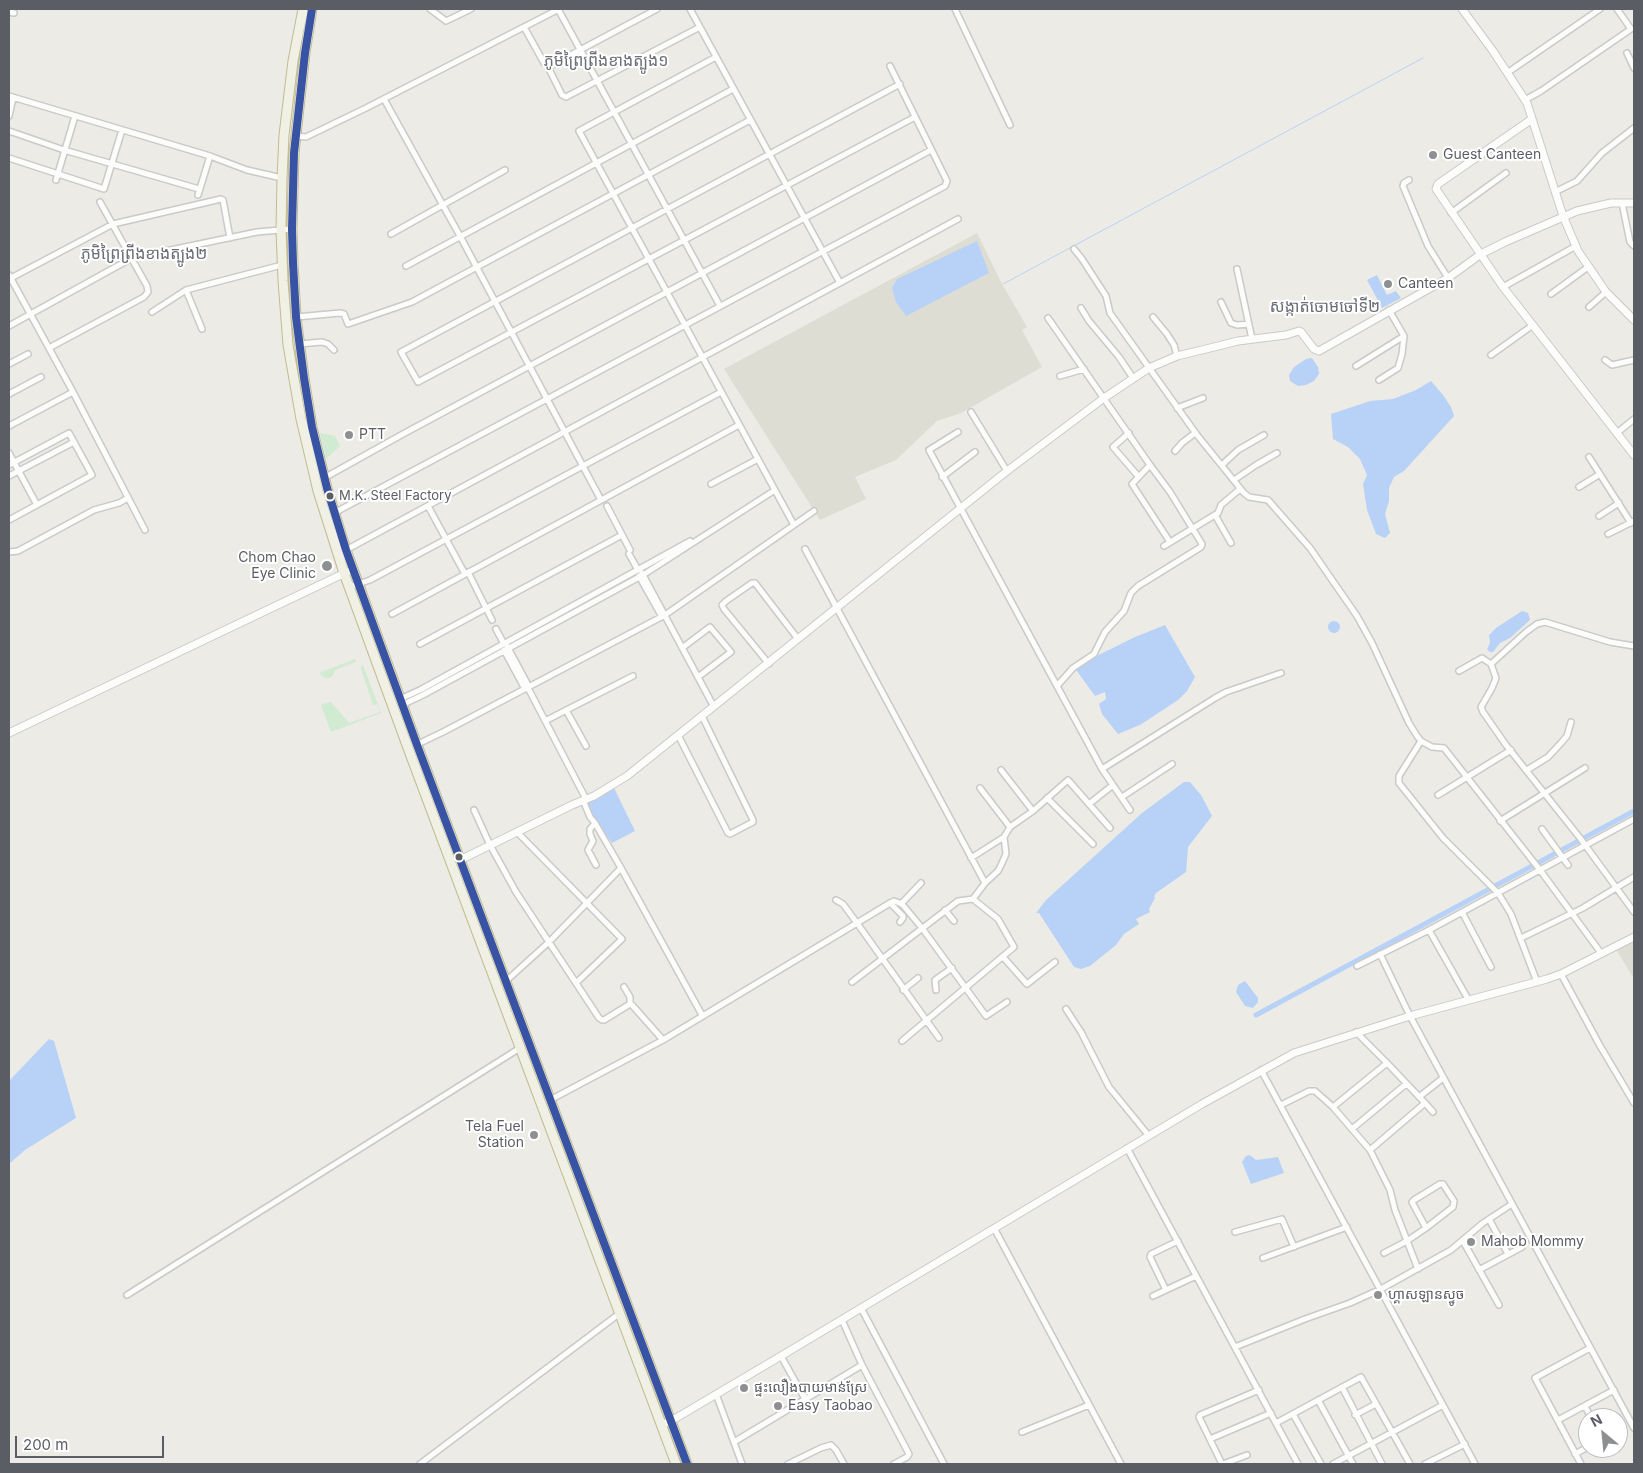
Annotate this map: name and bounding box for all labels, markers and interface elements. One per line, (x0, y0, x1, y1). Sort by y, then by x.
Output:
district label: ភូមិព្រៃព្រីងខាងត្បូង១ (544, 51, 668, 71)
place label: Guest Canteen (1443, 147, 1541, 163)
marker: Guest Canteen (1427, 149, 1439, 161)
district label: ភូមិព្រៃព្រីងខាងត្បូង២ (81, 244, 207, 264)
place label: Canteen (1398, 276, 1453, 292)
marker: Canteen (1382, 278, 1394, 290)
district label: សង្កាត់ចោមចៅទី២ (1270, 297, 1380, 317)
place label: PTT (359, 427, 386, 443)
marker: PTT (343, 429, 355, 441)
place label: M.K. Steel Factory (339, 488, 451, 504)
marker: M.K. Steel Factory (325, 491, 335, 501)
place label: Chom Chao Eye Clinic (238, 550, 316, 582)
marker: Chom Chao Eye Clinic (320, 559, 334, 573)
unlabelled marker (454, 852, 464, 862)
place label: Tela Fuel Station (465, 1119, 524, 1152)
marker: Tela Fuel Station (528, 1129, 540, 1141)
place label: Mahob Mommy (1481, 1234, 1584, 1250)
marker: Mahob Mommy (1465, 1236, 1477, 1248)
place label: ហ្គាសឡានស្ទូច (1388, 1287, 1464, 1303)
marker: ហ្គាសឡានស្ទូច (1372, 1289, 1384, 1301)
place label: ផ្ទះលឿងបាយមាន់ស្រែ (754, 1380, 867, 1396)
marker: ផ្ទះលឿងបាយមាន់ស្រែ (738, 1382, 750, 1394)
place label: Easy Taobao (788, 1398, 873, 1414)
marker: Easy Taobao (772, 1400, 784, 1412)
north arrow (1578, 1408, 1628, 1458)
text: N (1587, 1410, 1605, 1430)
scale bar (18, 1426, 166, 1458)
text: 200 m (23, 1435, 68, 1454)

